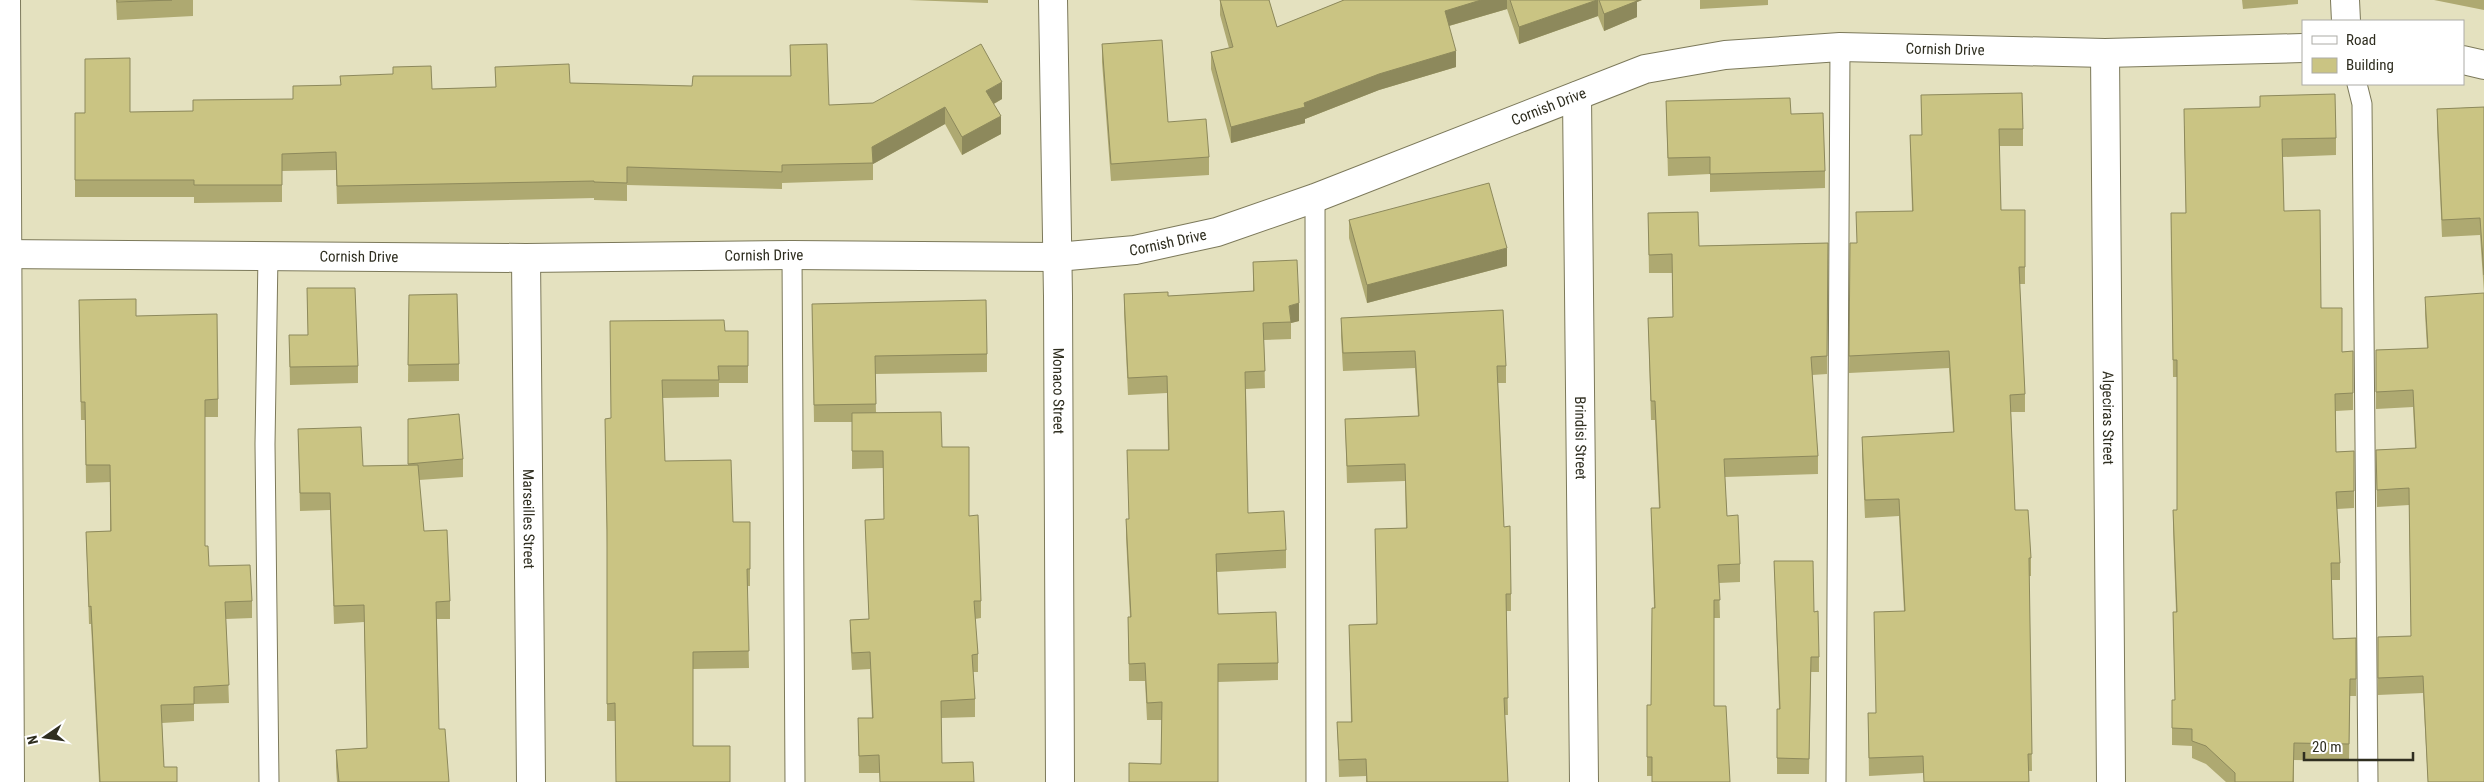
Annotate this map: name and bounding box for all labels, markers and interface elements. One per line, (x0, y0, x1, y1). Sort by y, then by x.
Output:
legend (2302, 20, 2464, 85)
text: Road (2346, 31, 2376, 49)
street label: Cornish Drive (1906, 39, 1985, 59)
text: Building (2346, 56, 2394, 74)
street label: Cornish Drive (1509, 84, 1589, 129)
street label: Cornish Drive (1128, 226, 1208, 259)
street label: Cornish Drive (724, 246, 803, 265)
street label: Cornish Drive (320, 247, 398, 266)
street label: Monaco Street (1049, 348, 1068, 434)
street label: Algeciras Street (2099, 371, 2117, 465)
street label: Brindisi Street (1571, 396, 1590, 480)
street label: Marseilles Street (519, 469, 538, 569)
north arrow (20, 712, 70, 762)
scale bar (2304, 730, 2413, 762)
text: N (24, 734, 41, 746)
text: 20 m (2312, 738, 2342, 756)

